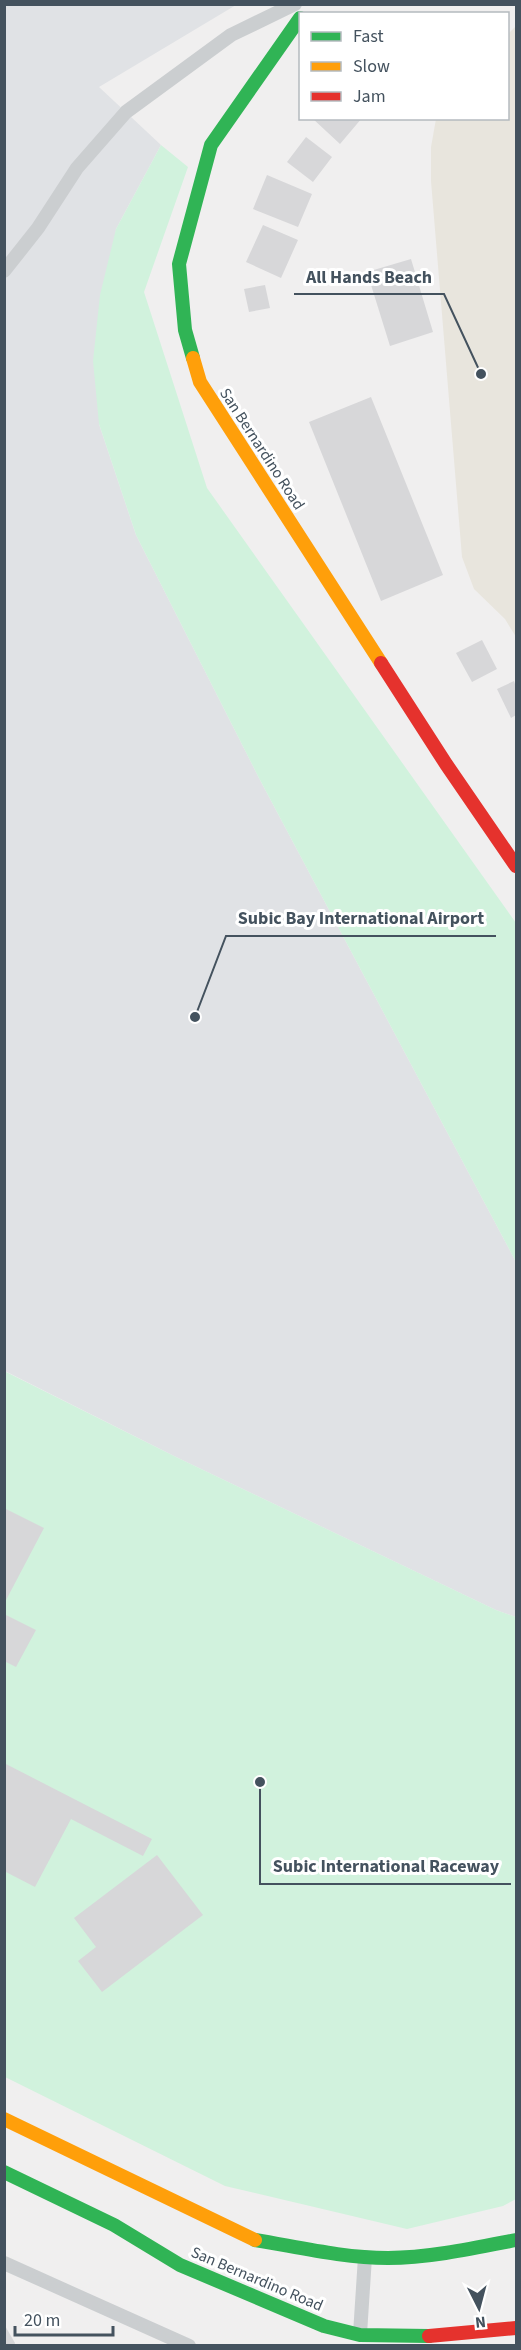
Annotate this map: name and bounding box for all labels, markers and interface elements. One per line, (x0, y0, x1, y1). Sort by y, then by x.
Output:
legend (299, 12, 509, 120)
text: Fast (353, 24, 384, 49)
text: Slow (353, 54, 390, 79)
text: Jam (353, 84, 386, 109)
callout: All Hands Beach (294, 258, 444, 294)
text: All Hands Beach (305, 265, 432, 290)
street label: San Bernardino Road (214, 384, 310, 514)
callout: Subic Bay International Airport (226, 900, 496, 936)
text: Subic Bay International Airport (238, 906, 484, 931)
callout: Subic International Raceway (260, 1848, 511, 1884)
text: Subic International Raceway (273, 1854, 500, 1879)
street label: San Bernardino Road (188, 2241, 326, 2317)
north arrow (449, 2278, 509, 2338)
scale bar (15, 2299, 112, 2337)
text: 20 m (24, 2308, 60, 2333)
text: N (474, 2310, 487, 2333)

